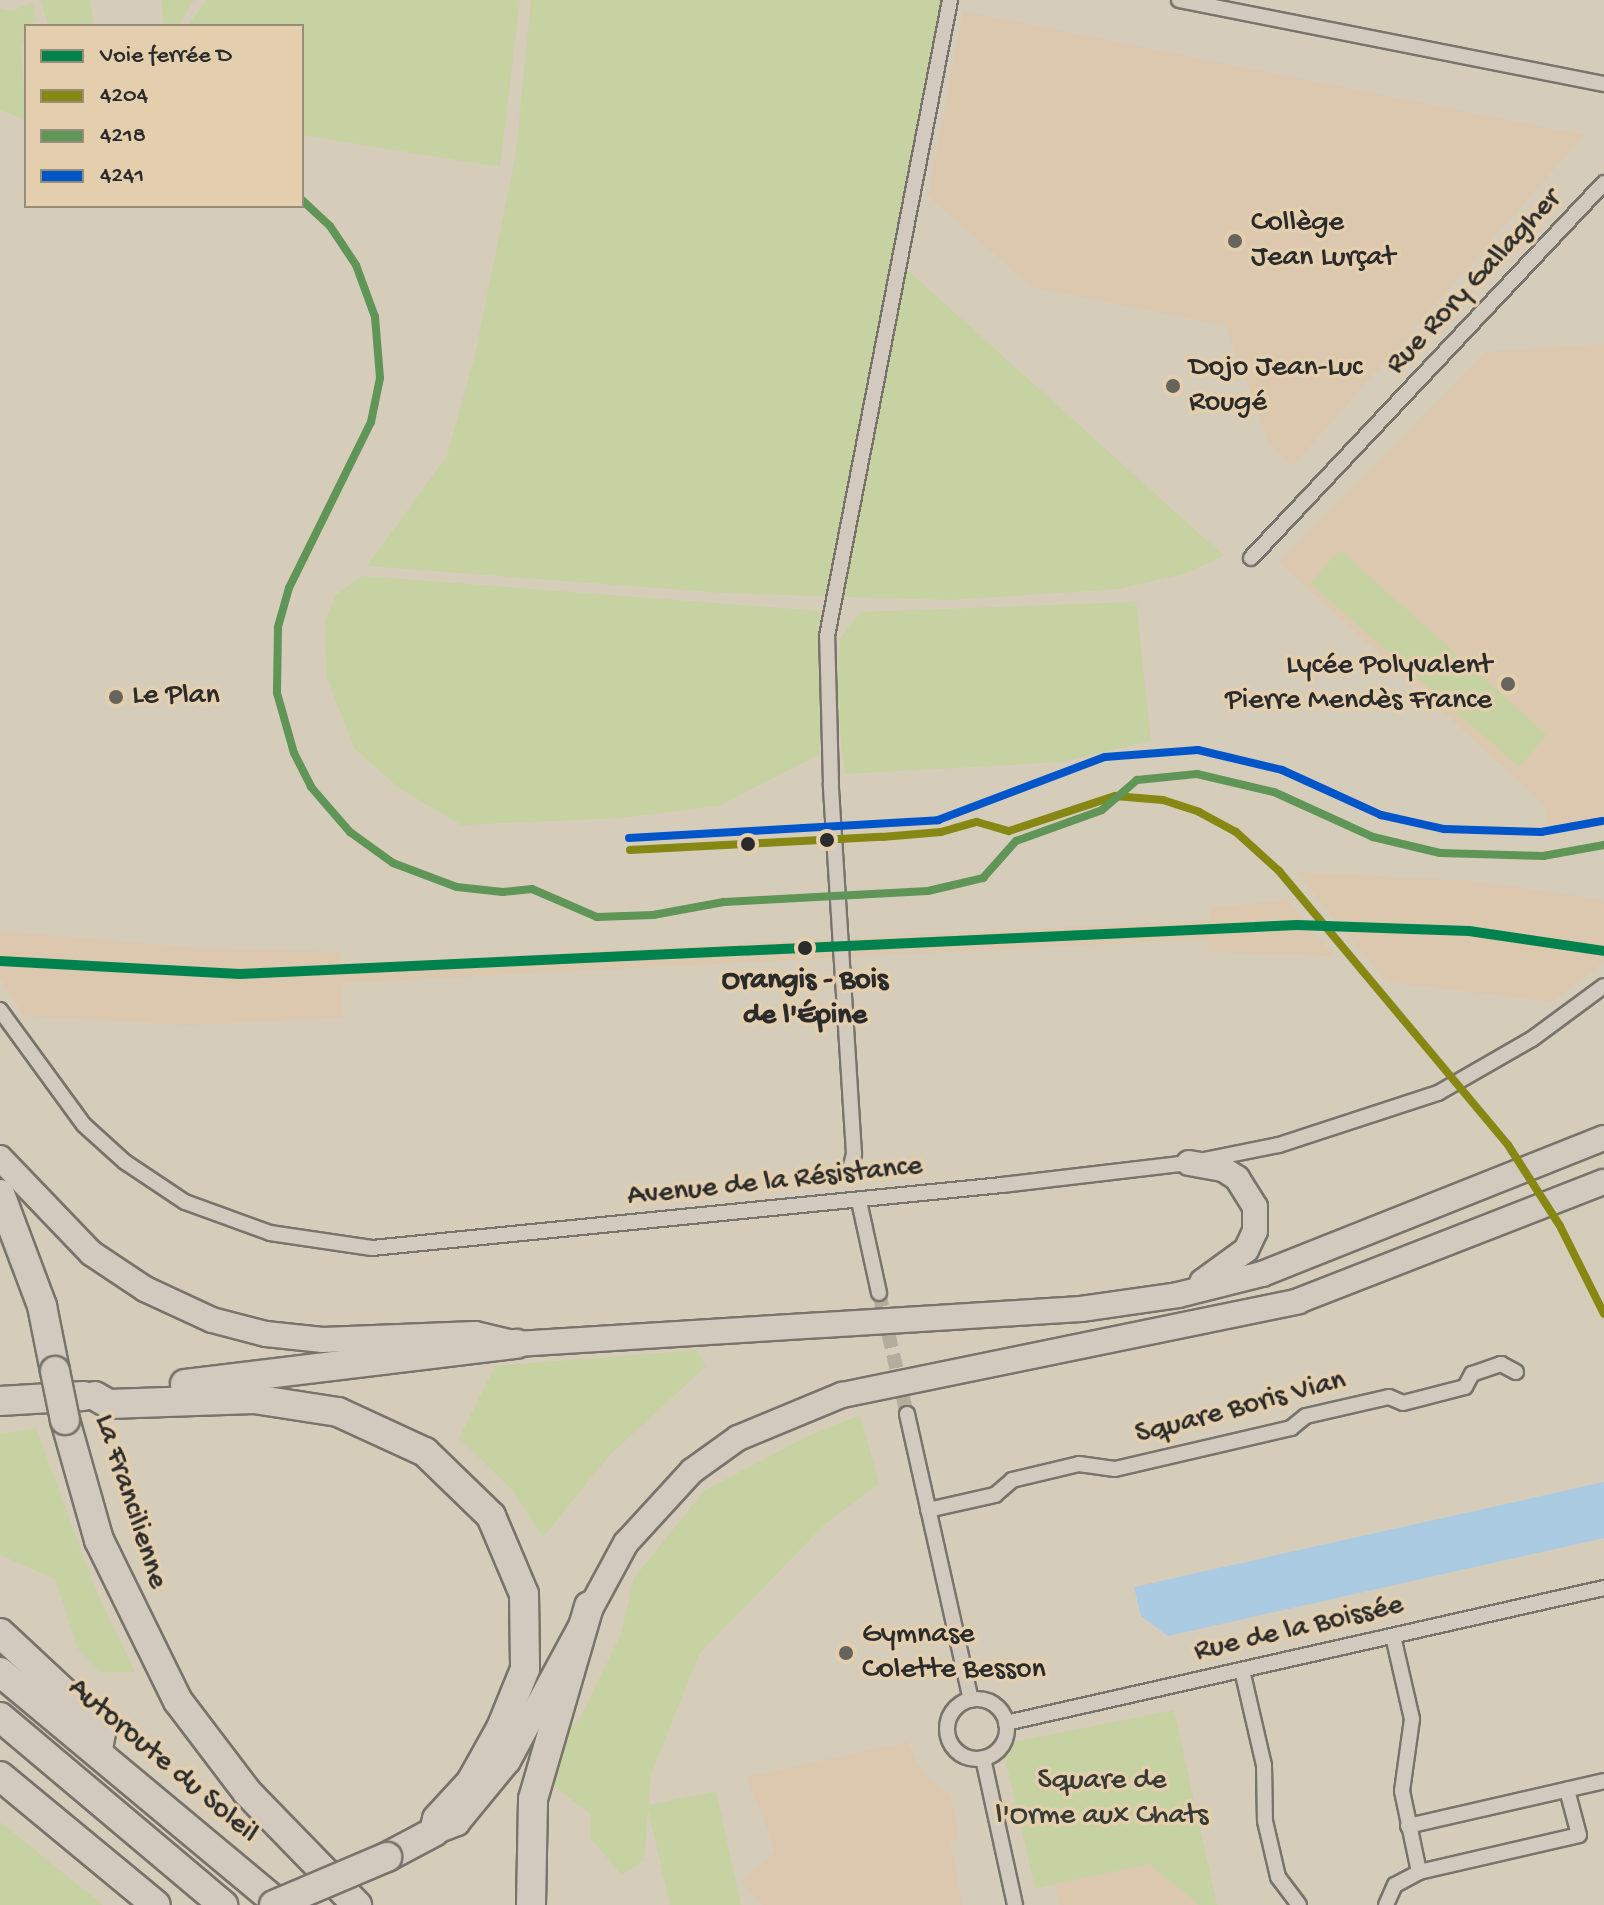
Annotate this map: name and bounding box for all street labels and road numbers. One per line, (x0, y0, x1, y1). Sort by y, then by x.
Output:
street label: Rue Rory Gallagher (1380, 183, 1570, 383)
street label: Avenue de la Résistance (626, 1150, 924, 1216)
street label: Square Boris Vian (1132, 1364, 1350, 1454)
street label: La Francilienne (84, 1410, 174, 1594)
street label: Rue de la Boissée (1191, 1588, 1407, 1672)
street label: Autoroute du Soleil (59, 1672, 265, 1852)

